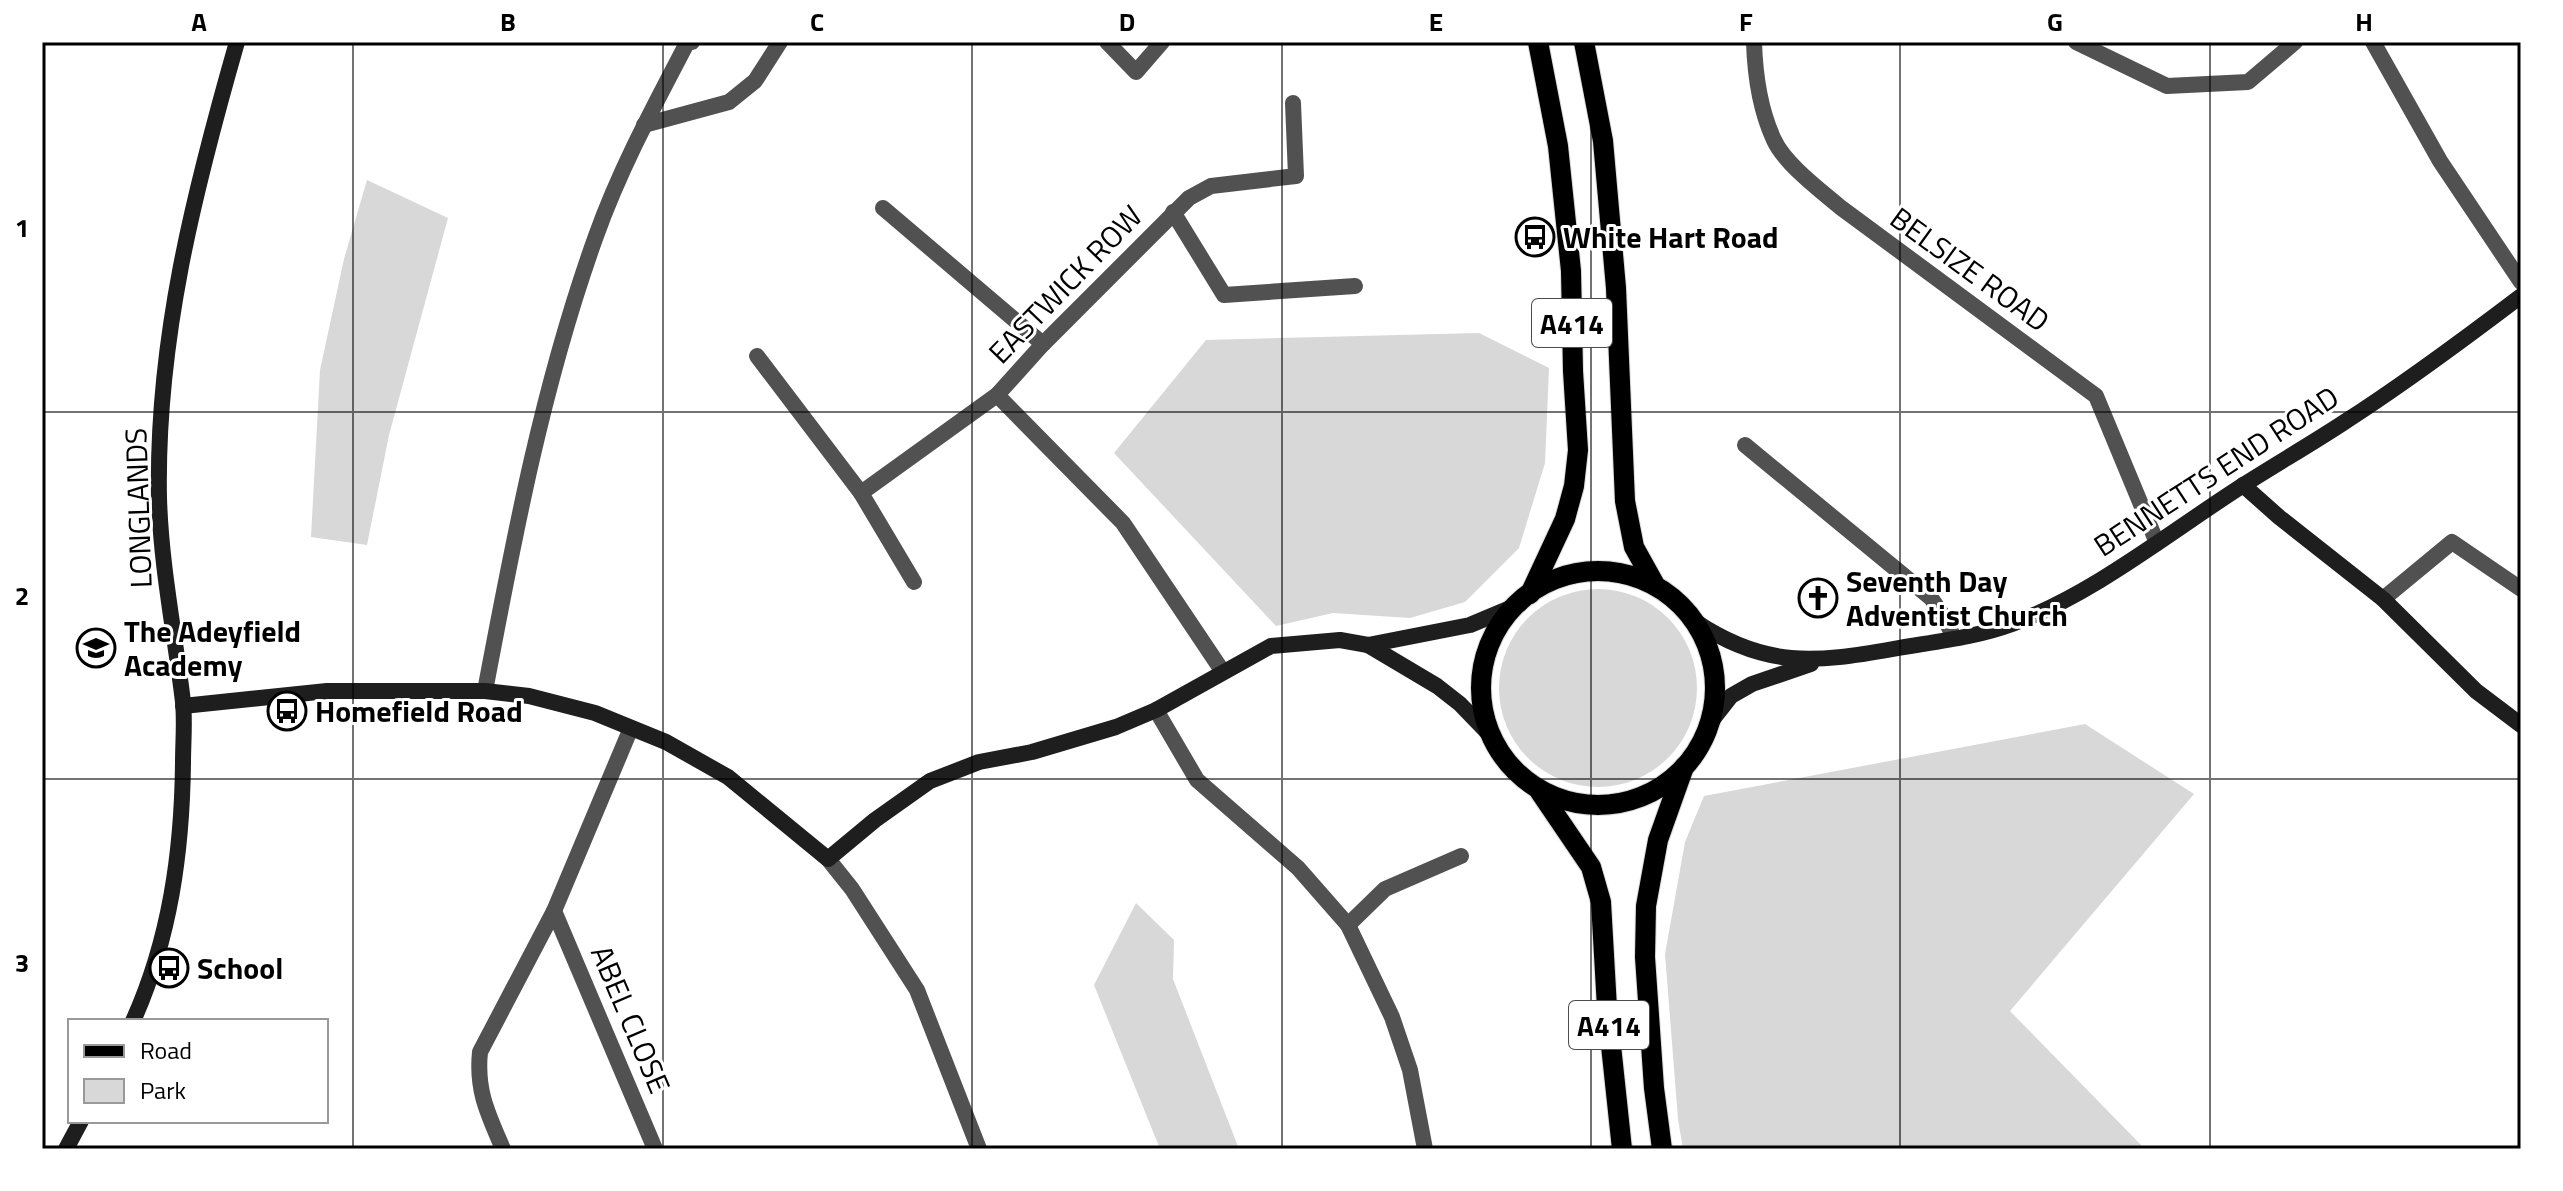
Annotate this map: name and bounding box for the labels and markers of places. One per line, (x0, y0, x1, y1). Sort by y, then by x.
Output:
place label: White Hart Road (1563, 214, 1779, 260)
bus stop icon: White Hart Road (1514, 216, 1556, 258)
place label: Seventh Day Adventist Church (1846, 558, 2068, 638)
church icon: Seventh Day Adventist Church (1797, 577, 1839, 619)
place label: The Adeyfield Academy (124, 608, 301, 688)
school or university icon: The Adeyfield Academy (75, 627, 117, 669)
place label: Homefield Road (315, 688, 523, 734)
bus stop icon: Homefield Road (266, 690, 308, 732)
place label: School (197, 945, 283, 991)
bus stop icon: School (148, 947, 190, 989)

